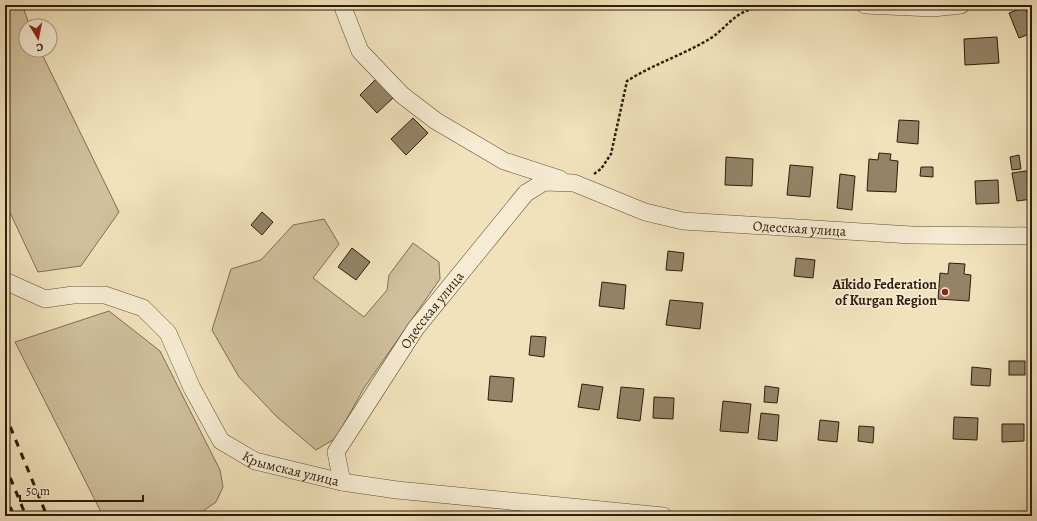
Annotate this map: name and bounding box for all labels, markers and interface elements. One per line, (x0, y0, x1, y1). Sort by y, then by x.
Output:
north arrow (18, 18, 58, 58)
text: С (35, 39, 44, 55)
street label: Одесская улица (752, 216, 847, 241)
street label: Одесская улица (396, 267, 469, 353)
place label: Aïkido Federation of Kurgan Region (832, 275, 937, 310)
marker: Aïkido Federation of Kurgan Region (940, 287, 950, 297)
street label: Крымская улица (238, 446, 342, 491)
scale bar (20, 477, 143, 503)
text: 50 m (26, 483, 50, 499)

